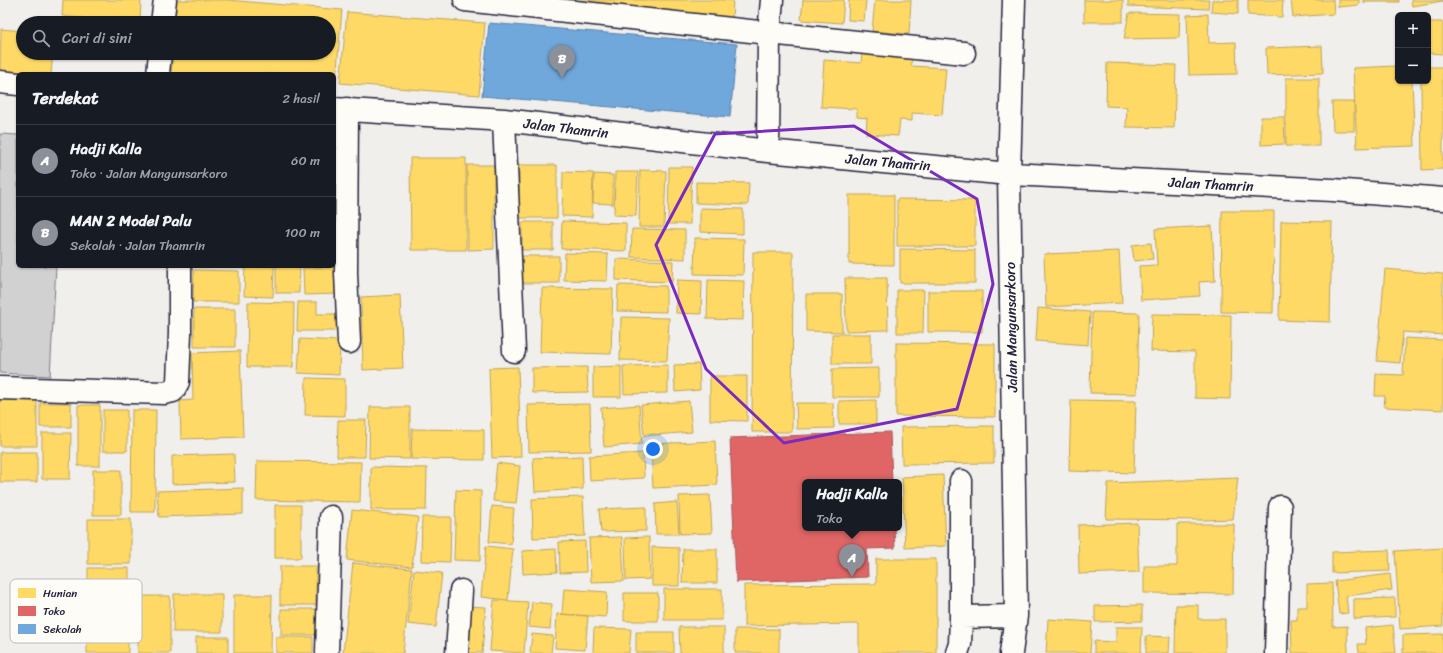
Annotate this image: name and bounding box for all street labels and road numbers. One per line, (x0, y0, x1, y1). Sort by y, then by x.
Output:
street label: Jalan Thamrin (521, 111, 610, 146)
street label: Jalan Thamrin (843, 146, 932, 179)
street label: Jalan Thamrin (1167, 170, 1255, 199)
street label: Jalan Mangunsarkoro (998, 262, 1025, 393)

